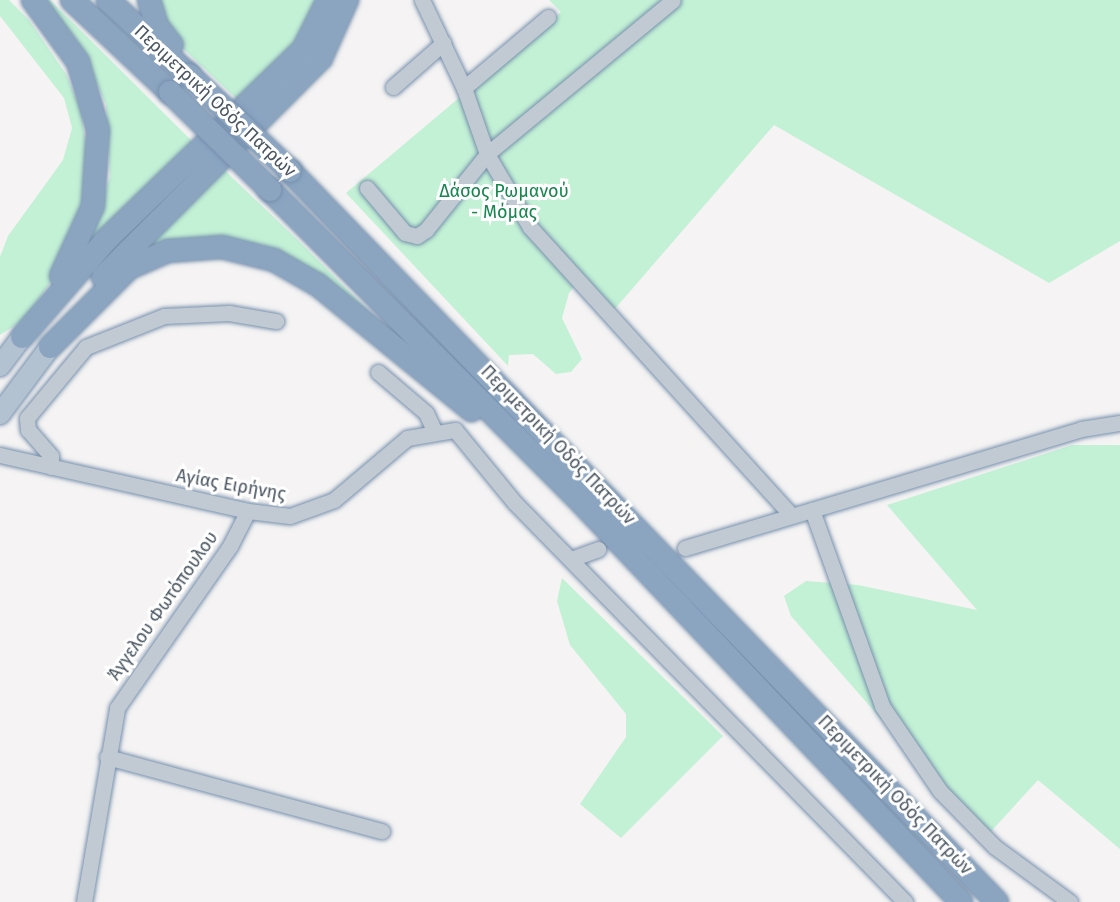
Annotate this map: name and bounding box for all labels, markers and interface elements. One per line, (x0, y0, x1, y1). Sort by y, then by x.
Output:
street label: Περιμετρική Οδός Πατρών (130, 20, 300, 182)
park label: Δάσος Ρωμανού - Μόμας (439, 181, 569, 224)
street label: Περιμετρική Οδός Πατρών (476, 361, 640, 529)
street label: Αγίας Ειρήνης (175, 465, 287, 505)
street label: Άγγελου Φωτόπουλου (103, 527, 223, 685)
street label: Περιμετρική Οδός Πατρών (813, 711, 977, 879)

